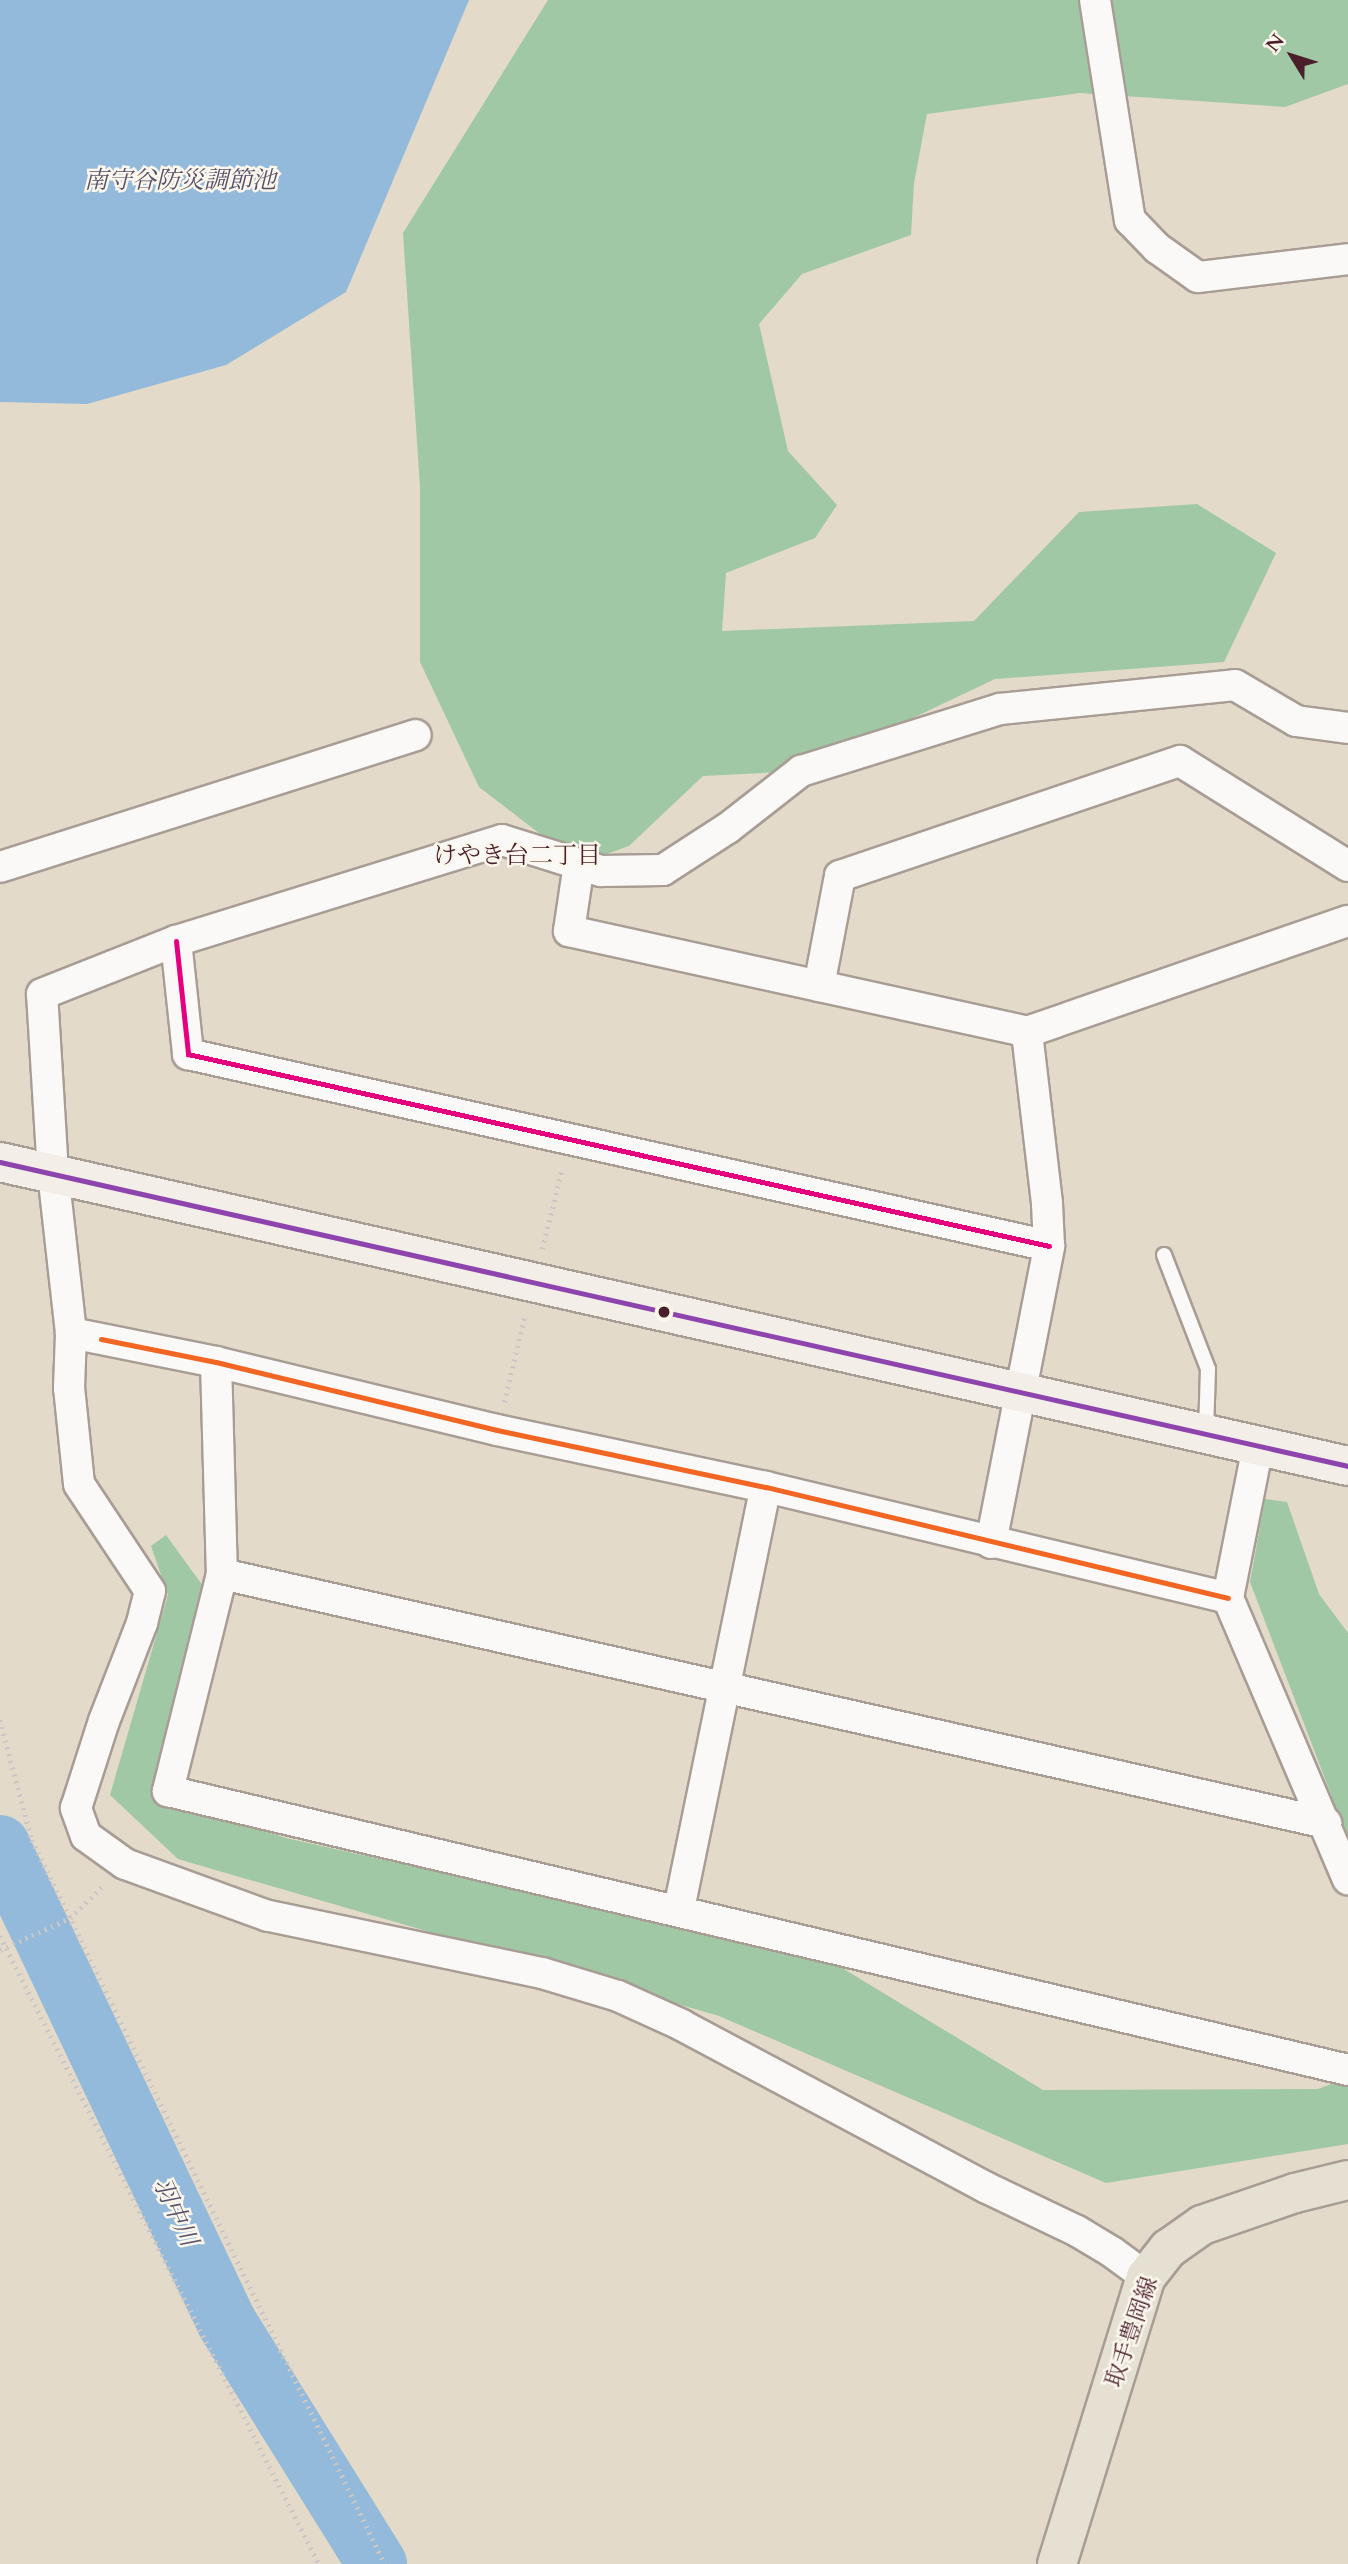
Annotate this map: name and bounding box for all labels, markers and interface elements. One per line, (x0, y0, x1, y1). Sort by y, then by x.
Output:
north arrow (1257, 21, 1327, 91)
text: N (1260, 29, 1291, 58)
water label: 南守谷防災調節池 (84, 167, 276, 195)
district label: けやき台二丁目 (433, 842, 601, 870)
unlabelled marker (657, 1305, 671, 1319)
water label: 羽中川 (147, 2173, 203, 2251)
street label: 取手豊岡線 (1100, 2273, 1164, 2391)

